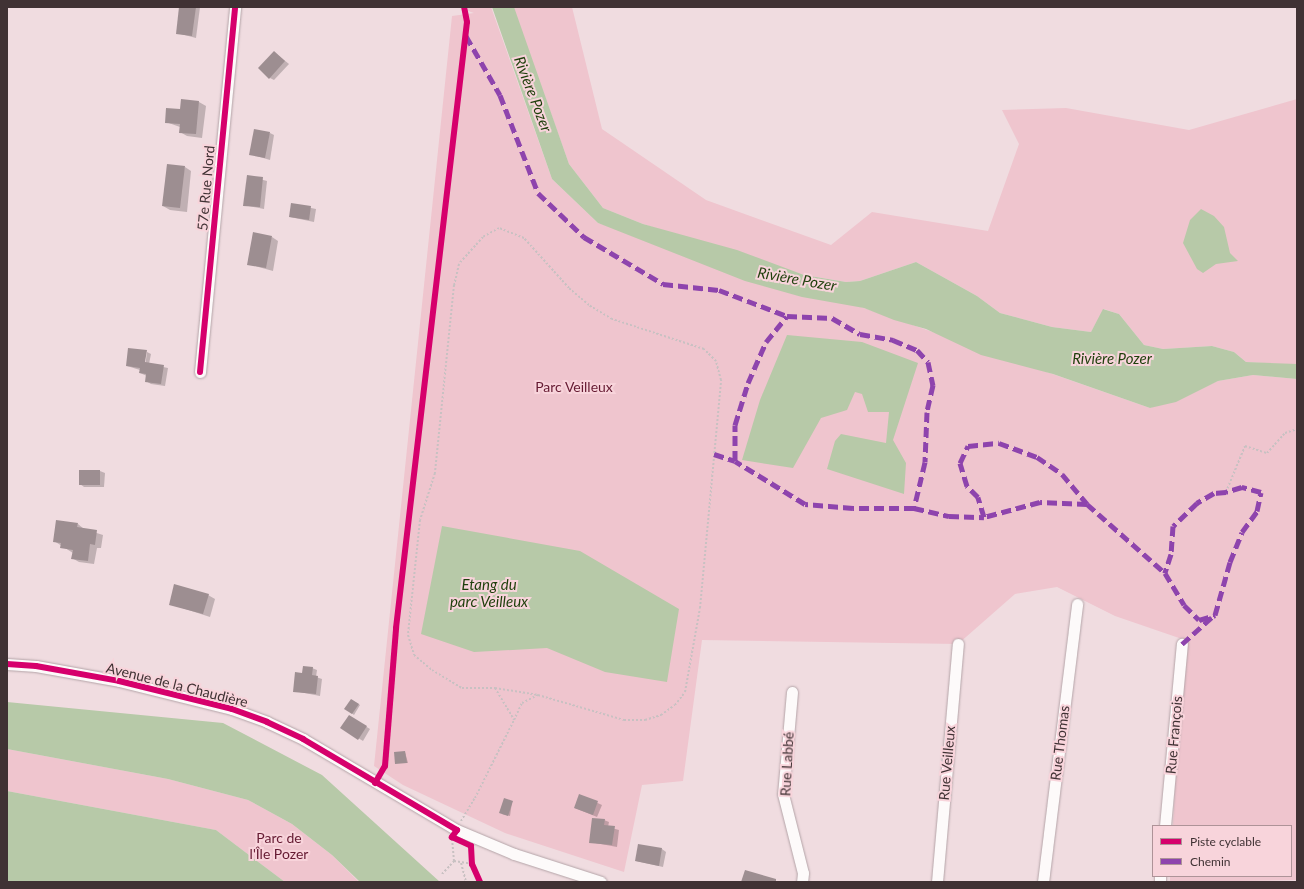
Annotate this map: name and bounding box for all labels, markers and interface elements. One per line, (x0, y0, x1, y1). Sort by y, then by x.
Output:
water label: Rivière Pozer (510, 54, 556, 134)
street label: 57e Rue Nord (194, 145, 218, 231)
water label: Rivière Pozer (756, 263, 838, 295)
water label: Rivière Pozer (1072, 350, 1152, 368)
park label: Parc Veilleux (535, 379, 613, 395)
water label: Etang du parc Veilleux (450, 575, 528, 610)
street label: Avenue de la Chaudière (104, 659, 250, 711)
street label: Rue François (1162, 695, 1186, 775)
street label: Rue Thomas (1047, 704, 1073, 782)
street label: Rue Veilleux (935, 725, 959, 801)
street label: Rue Labbé (777, 731, 797, 797)
legend (1152, 825, 1292, 877)
park label: Parc de l'Île Pozer (250, 830, 308, 862)
text: Piste cyclable (1190, 834, 1261, 849)
text: Chemin (1190, 854, 1231, 869)

